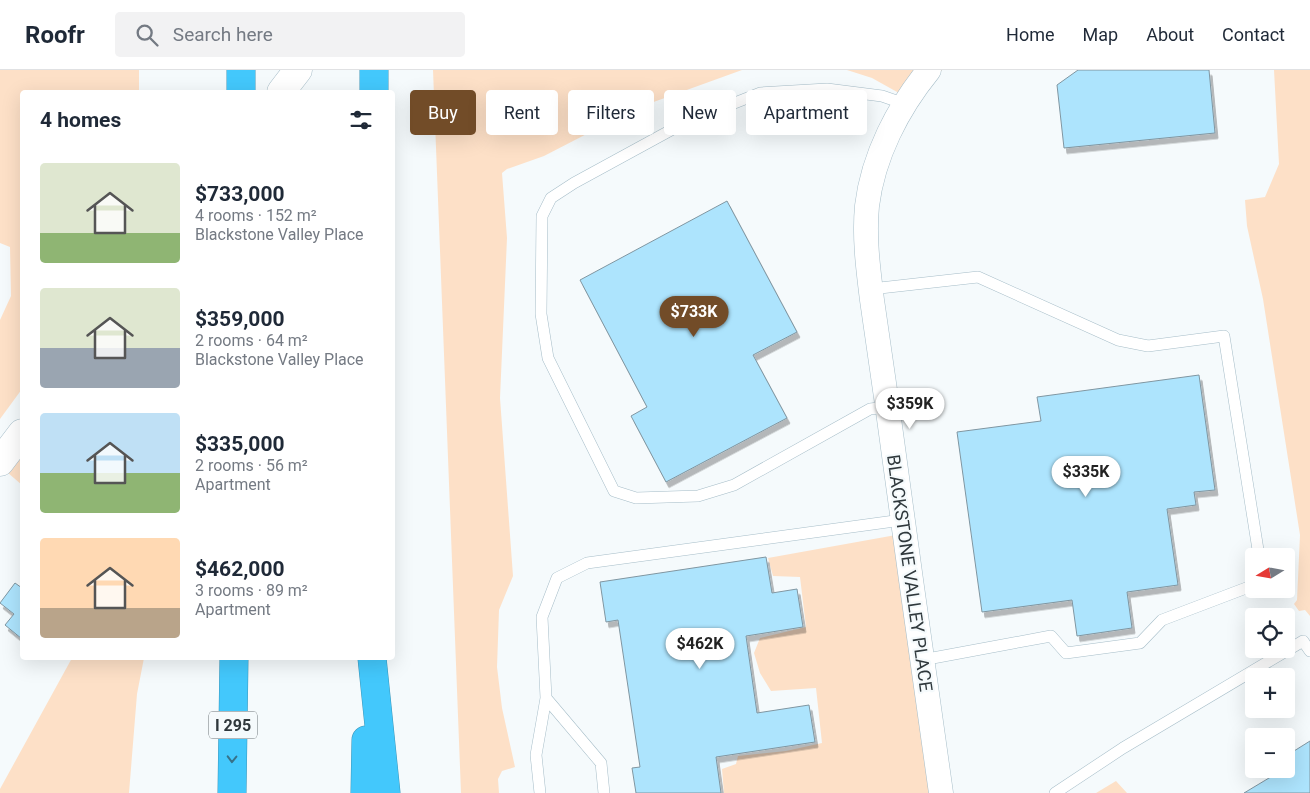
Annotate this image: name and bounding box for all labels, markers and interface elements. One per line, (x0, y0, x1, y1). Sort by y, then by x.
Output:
search box (115, 12, 465, 57)
text: Roofr (25, 21, 85, 49)
icon: search (133, 21, 161, 49)
text: Search here (173, 23, 273, 46)
text: Home (1006, 24, 1055, 45)
text: Map (1083, 24, 1118, 45)
text: About (1146, 24, 1194, 45)
text: Contact (1222, 24, 1285, 45)
chip: Buy (410, 90, 476, 135)
chip: Rent (486, 90, 558, 135)
chip: Filters (568, 90, 654, 135)
chip: New (664, 90, 736, 135)
chip: Apartment (746, 90, 867, 135)
icon: filters (347, 106, 375, 134)
text: 4 homes (40, 108, 121, 132)
text: $733,000 (195, 182, 285, 206)
icon: home (80, 183, 140, 243)
text: 4 rooms · 152 m² (195, 206, 317, 225)
text: Blackstone Valley Place (195, 225, 364, 244)
pin: $733K (659, 296, 729, 338)
text: $733K (671, 302, 717, 321)
text: $359,000 (195, 307, 285, 331)
icon: home (80, 308, 140, 368)
text: 2 rooms · 64 m² (195, 331, 308, 350)
text: Blackstone Valley Place (195, 350, 364, 369)
pin: $359K (875, 388, 945, 430)
text: $359K (887, 394, 933, 413)
text: $335,000 (195, 432, 285, 456)
icon: home (80, 433, 140, 493)
street label: BLACKSTONE VALLEY PLACE (883, 453, 937, 693)
text: 2 rooms · 56 m² (195, 456, 308, 475)
pin: $335K (1051, 456, 1121, 498)
text: $335K (1063, 462, 1109, 481)
text: Apartment (195, 475, 271, 494)
north arrow (1245, 548, 1295, 598)
map controls (1245, 548, 1295, 778)
text: $462,000 (195, 557, 285, 581)
icon: home (80, 558, 140, 618)
text: 3 rooms · 89 m² (195, 581, 308, 600)
text: Apartment (195, 600, 271, 619)
button: locate (1245, 608, 1295, 658)
pin: $462K (665, 628, 735, 670)
text: $462K (677, 634, 723, 653)
button: + (1245, 668, 1295, 718)
road number: I 295 (209, 712, 257, 738)
button: − (1245, 728, 1295, 778)
one-way arrow (227, 755, 237, 763)

